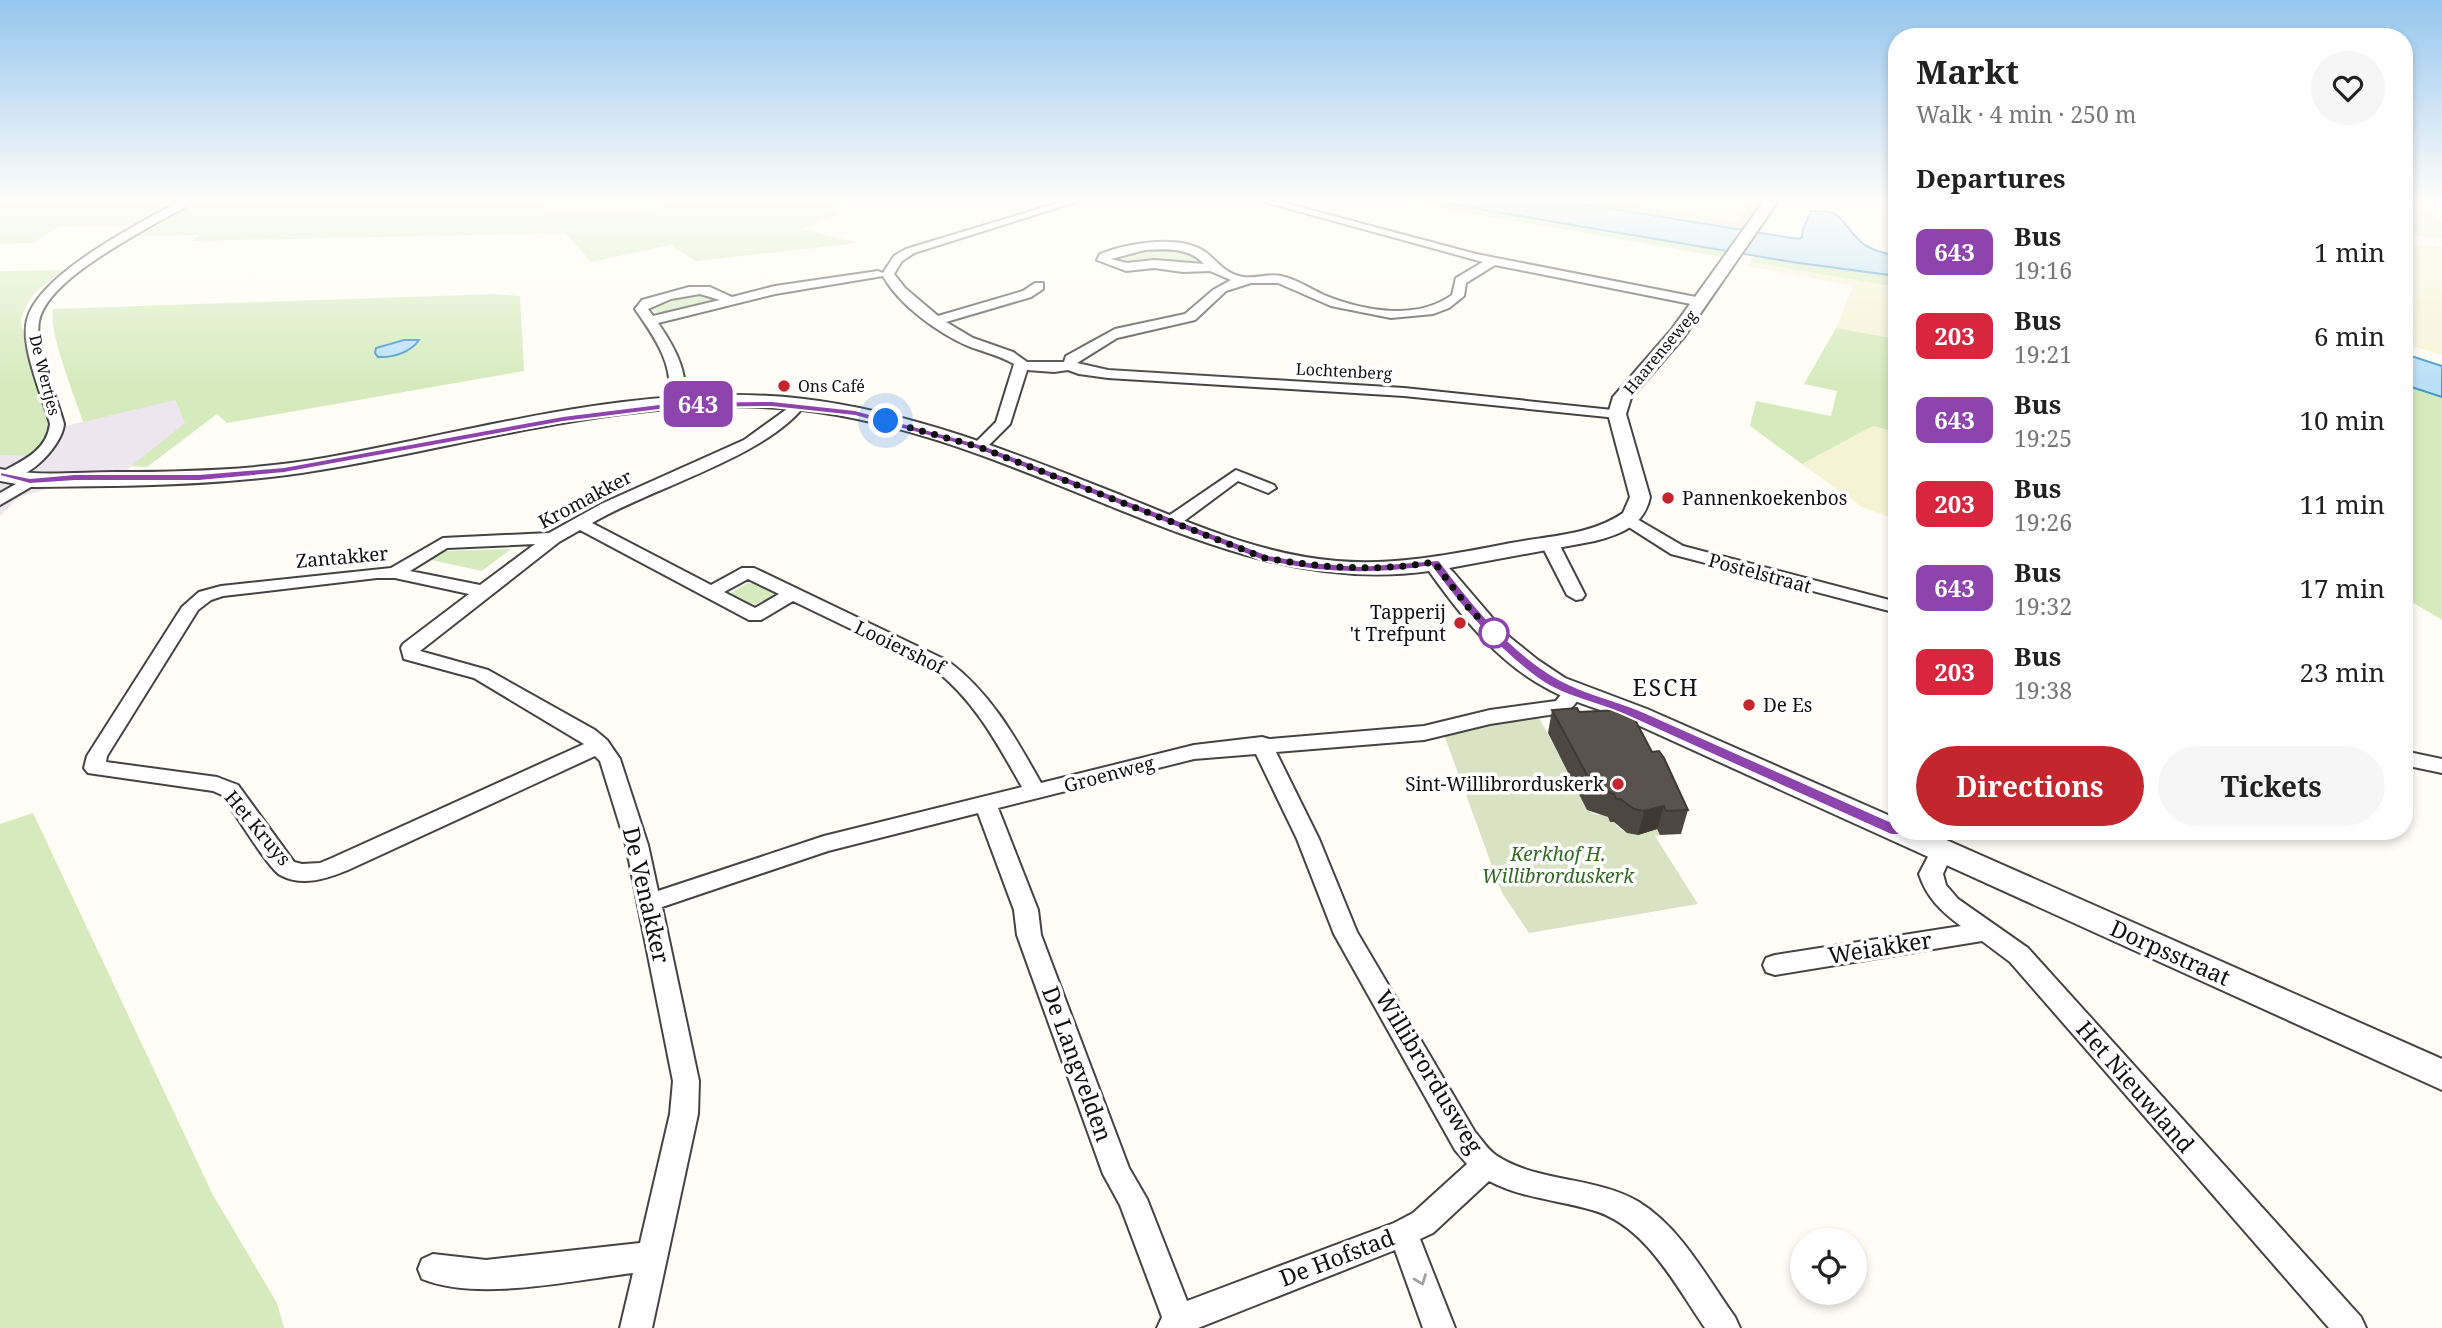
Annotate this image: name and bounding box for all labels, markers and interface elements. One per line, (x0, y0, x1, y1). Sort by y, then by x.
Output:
text: Markt (1916, 49, 2019, 94)
button: heart (2311, 51, 2385, 125)
text: Walk · 4 min · 250 m (1916, 98, 2136, 130)
text: Departures (1916, 160, 2066, 196)
text: Bus (2014, 218, 2061, 254)
text: 1 min (2314, 234, 2385, 270)
text: 643 (1934, 235, 1975, 268)
text: 19:16 (2014, 254, 2072, 286)
text: Bus (2014, 302, 2061, 338)
street label: Haarenseweg (1618, 305, 1702, 399)
text: 6 min (2314, 318, 2385, 354)
text: 203 (1934, 319, 1975, 352)
street label: De Wertjes (24, 332, 66, 418)
text: 19:21 (2014, 338, 2072, 370)
street label: Lochtenberg (1295, 357, 1393, 385)
place label: Ons Café (798, 375, 865, 397)
marker: Ons Café (776, 378, 792, 394)
line badge: 643 (658, 381, 738, 427)
text: Bus (2014, 386, 2061, 422)
text: 643 (678, 387, 718, 420)
text: 10 min (2300, 402, 2385, 438)
your location (868, 403, 903, 438)
text: 643 (1934, 403, 1975, 436)
text: 19:25 (2014, 422, 2072, 454)
street label: Kromakker (533, 463, 637, 535)
text: Bus (2014, 470, 2061, 506)
place label: Pannenkoekenbos (1682, 485, 1847, 511)
text: 11 min (2300, 486, 2385, 522)
text: 203 (1934, 487, 1975, 520)
marker: Pannenkoekenbos (1660, 490, 1676, 506)
text: 19:26 (2014, 506, 2072, 538)
street label: Zantakker (295, 540, 389, 574)
street label: Postelstraat (1706, 547, 1815, 599)
text: Bus (2014, 554, 2061, 590)
text: 17 min (2300, 570, 2385, 606)
text: 643 (1934, 571, 1975, 604)
text: 19:32 (2014, 590, 2072, 622)
place label: Tapperij 't Trefpunt (1350, 599, 1446, 647)
street label: Looiershof (850, 614, 951, 681)
marker: Tapperij 't Trefpunt (1452, 615, 1468, 631)
unlabelled marker (1479, 618, 1509, 648)
text: Bus (2014, 638, 2061, 674)
text: 23 min (2300, 654, 2385, 690)
text: 203 (1934, 655, 1975, 688)
district label: ESCH (1632, 671, 1700, 703)
text: 19:38 (2014, 674, 2072, 706)
place label: De Es (1763, 692, 1812, 718)
marker: De Es (1741, 697, 1757, 713)
button: Directions (1916, 746, 2144, 826)
button: Tickets (2158, 746, 2385, 826)
street label: Groenweg (1061, 749, 1157, 799)
place label: Sint-Willibrorduskerk (1405, 771, 1605, 797)
marker: Sint-Willibrorduskerk (1610, 776, 1626, 792)
street label: Het Kruys (219, 785, 297, 871)
street label: De Venakker (616, 824, 678, 966)
park label: Kerkhof H. Willibrorduskerk (1482, 841, 1635, 889)
street label: Dorpsstraat (2105, 911, 2235, 993)
street label: Weiakker (1826, 923, 1934, 971)
street label: De Langvelden (1035, 981, 1121, 1146)
street label: Willibrordusweg (1368, 984, 1492, 1160)
street label: Het Nieuwland (2069, 1013, 2202, 1159)
street label: De Hofstad (1275, 1221, 1399, 1294)
map controls (1790, 1228, 1867, 1305)
button: locate (1790, 1228, 1867, 1305)
one-way arrow (1413, 1274, 1427, 1286)

